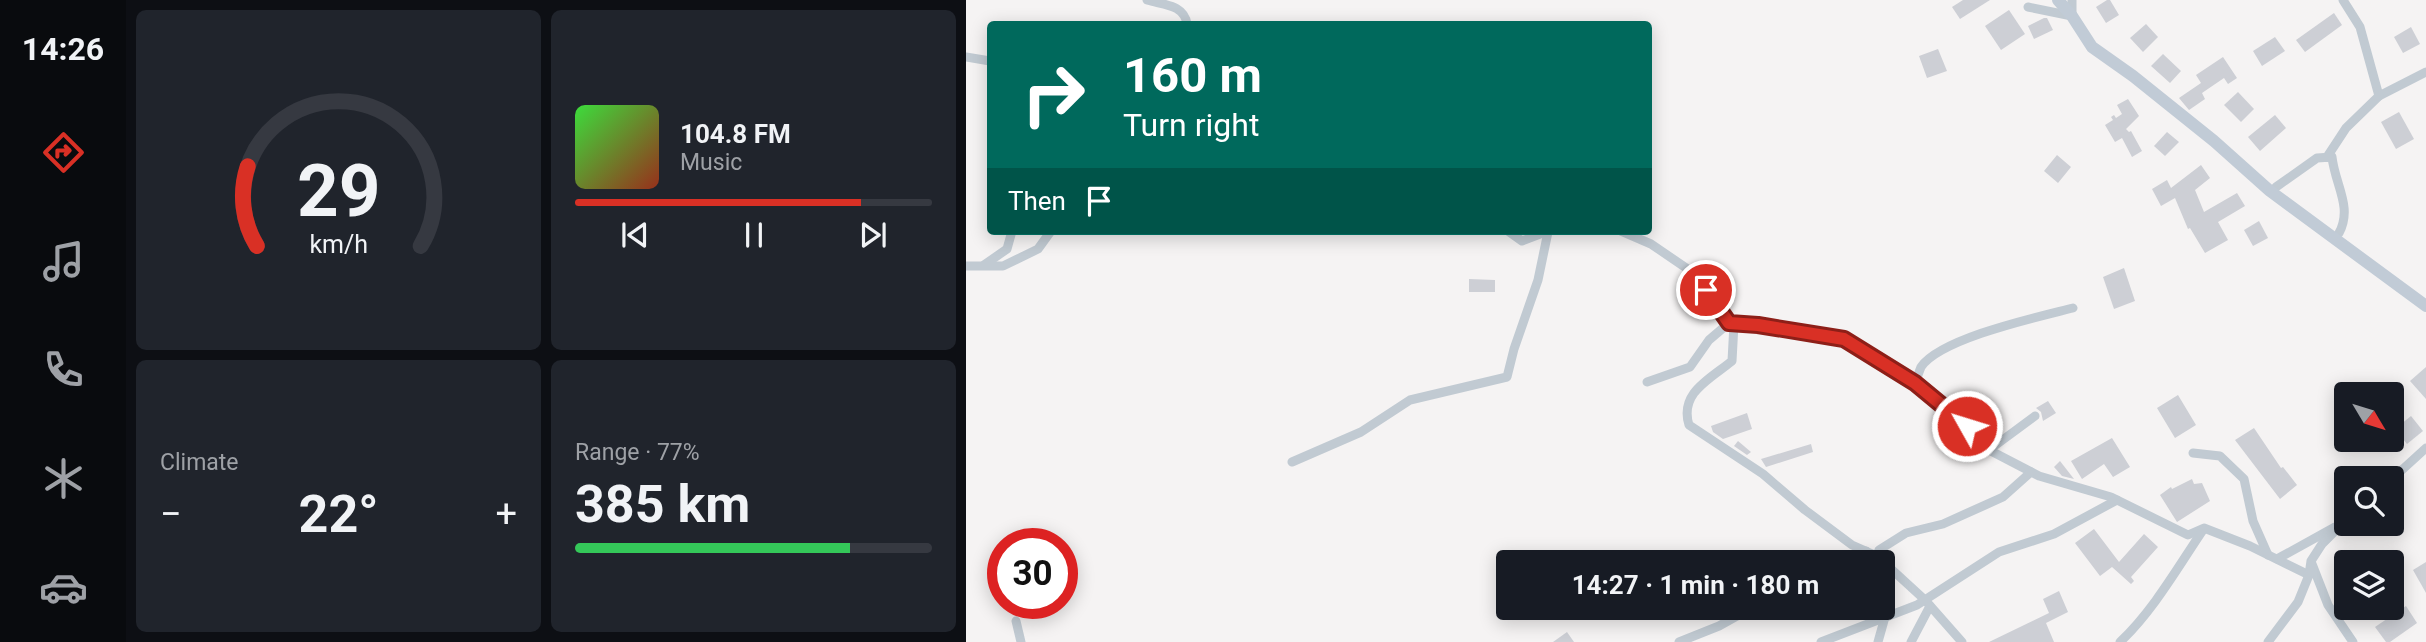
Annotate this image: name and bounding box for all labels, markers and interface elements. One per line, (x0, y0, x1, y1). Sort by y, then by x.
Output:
text: 14:26 (22, 30, 104, 68)
text: 160 m (1123, 47, 1262, 104)
icon: right (1008, 49, 1099, 140)
text: Turn right (1123, 106, 1259, 144)
text: 104.8 FM (680, 119, 791, 149)
icon: directions (39, 128, 88, 177)
text: 29 (297, 148, 380, 234)
text: Music (680, 149, 742, 176)
icon: arrive (1080, 182, 1118, 220)
text: Then (1008, 186, 1066, 216)
icon: previous (616, 216, 654, 254)
icon: pause (735, 216, 773, 254)
icon: next (854, 216, 892, 254)
text: km/h (309, 230, 368, 259)
icon: music (39, 237, 88, 286)
pin (1676, 260, 1736, 320)
icon: arrive (1687, 271, 1725, 309)
icon: phone (39, 345, 88, 394)
north arrow (2334, 382, 2404, 452)
map controls (2334, 382, 2404, 620)
position arrow (1930, 389, 2004, 463)
text: Range · 77% (575, 439, 700, 466)
text: Climate (160, 449, 239, 476)
icon: climate (39, 454, 88, 503)
button: search (2334, 466, 2404, 536)
text: 385 km (575, 474, 750, 535)
text: 22° (299, 484, 379, 545)
text: − (160, 492, 182, 536)
text: + (495, 492, 517, 536)
speed limit sign: 30 (987, 528, 1078, 619)
button: layers (2334, 550, 2404, 620)
icon: car (39, 563, 88, 612)
text: 14:27 · 1 min · 180 m (1572, 570, 1819, 600)

